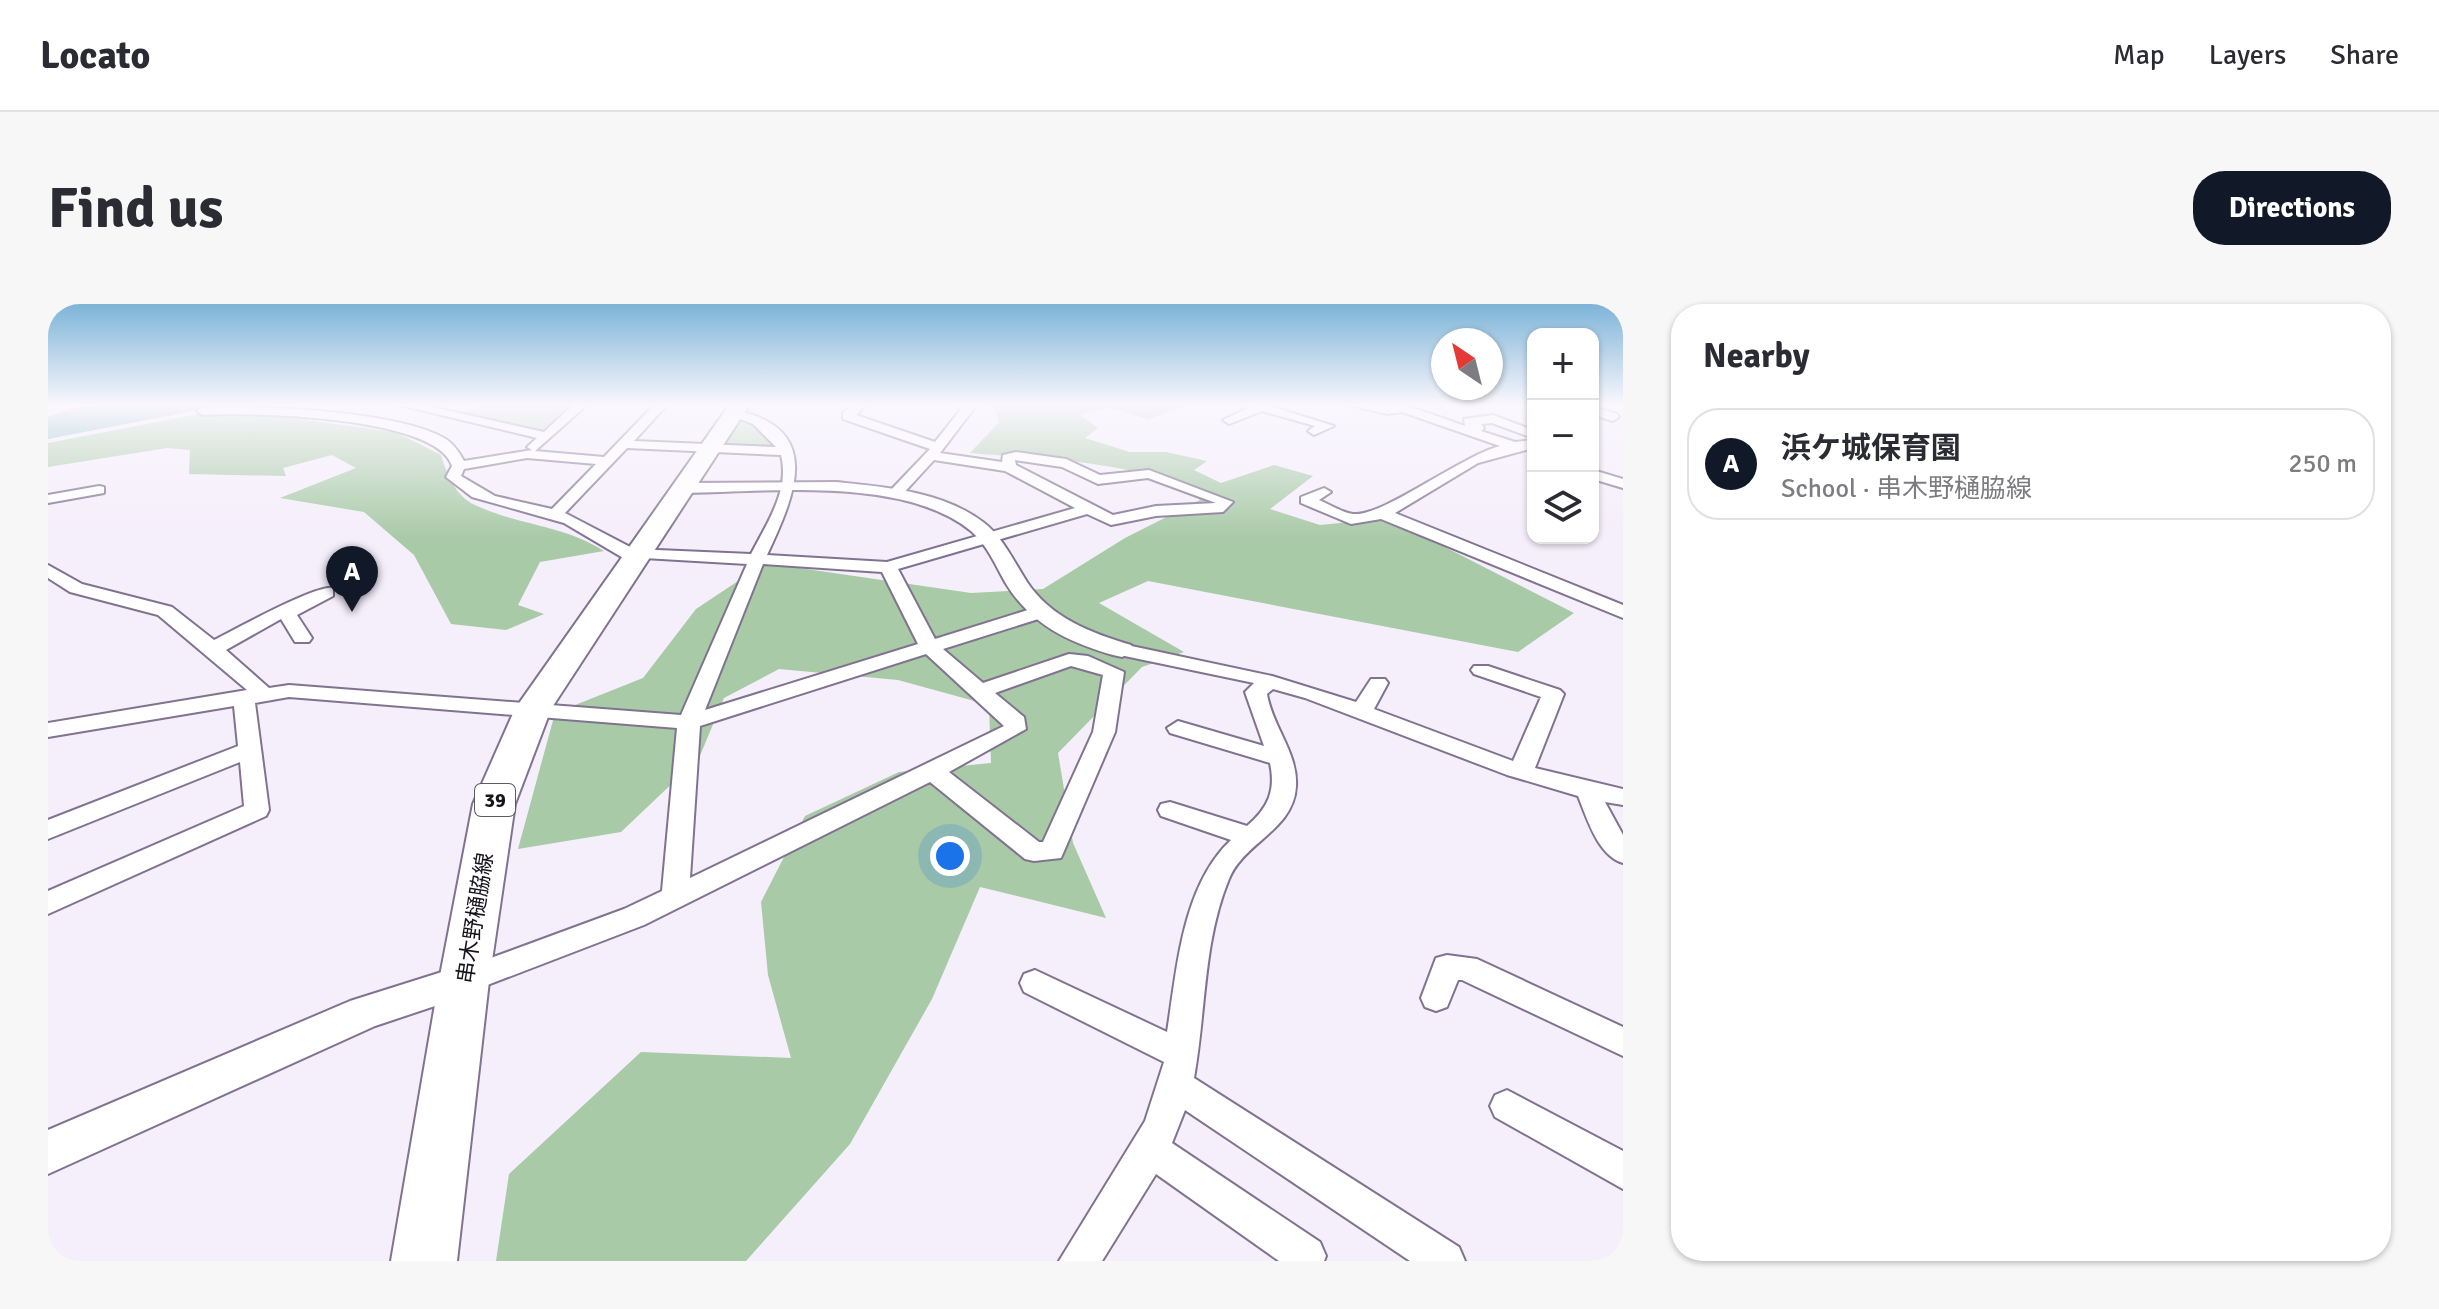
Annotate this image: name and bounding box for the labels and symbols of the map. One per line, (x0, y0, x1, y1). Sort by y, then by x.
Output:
north arrow (1431, 328, 1503, 400)
pin: A (326, 546, 378, 612)
road number: 39 (475, 784, 515, 816)
your location (930, 836, 970, 876)
street label: 串木野樋脇線 (451, 851, 499, 985)

